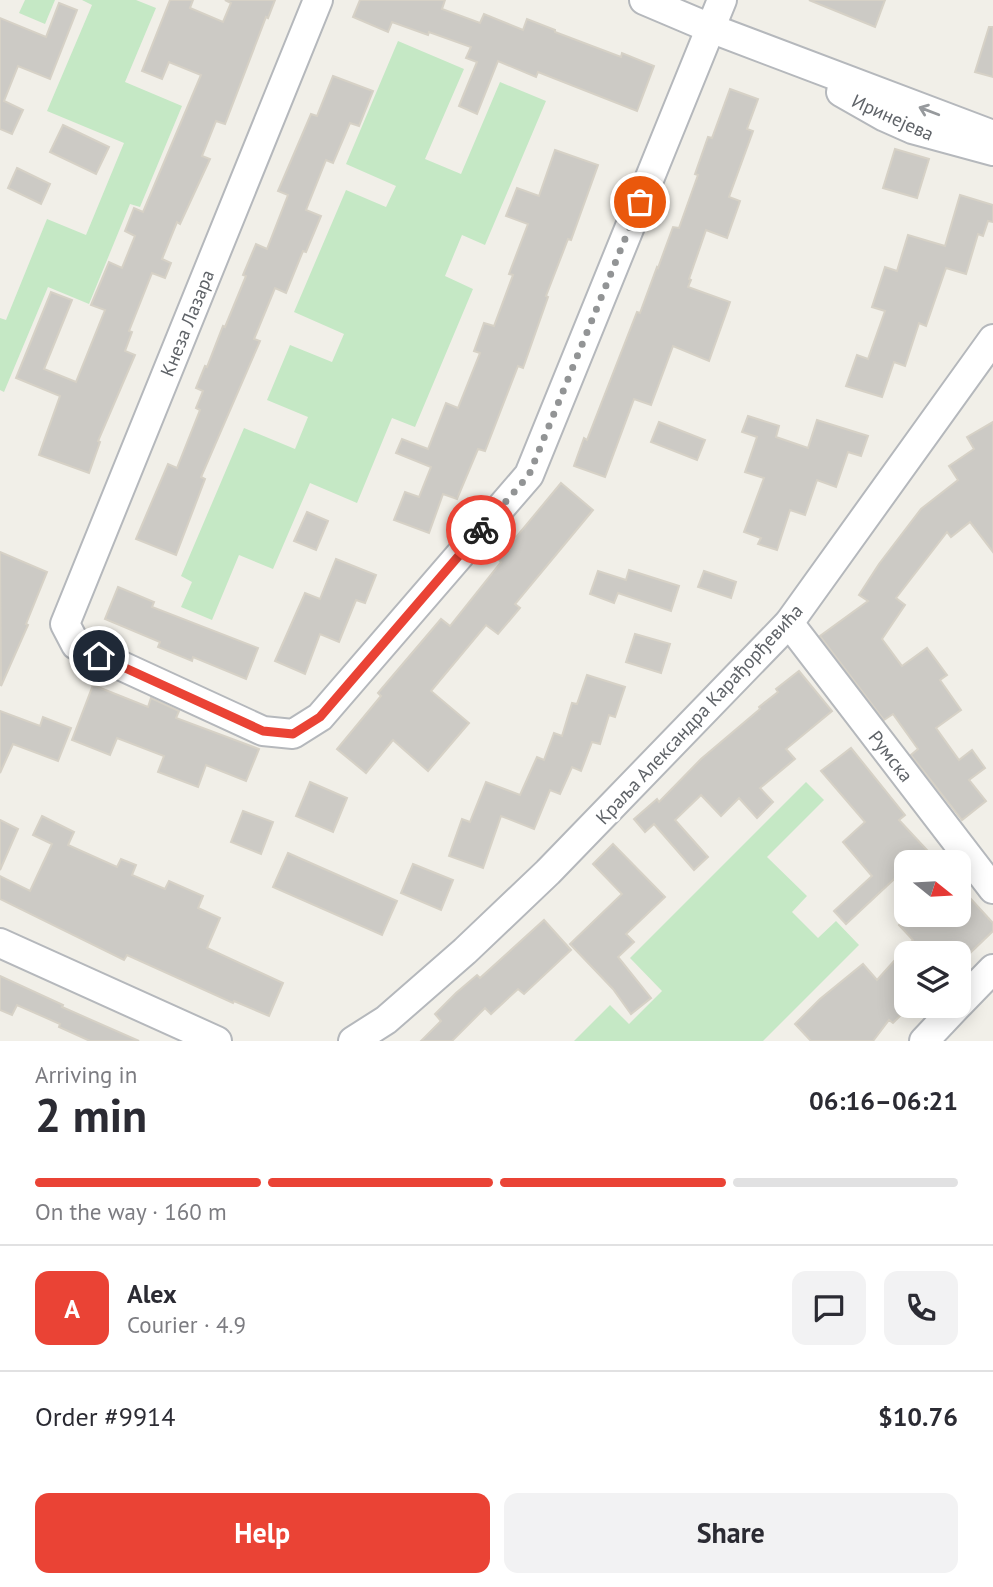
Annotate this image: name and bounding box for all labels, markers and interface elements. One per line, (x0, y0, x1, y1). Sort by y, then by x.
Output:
street label: Иринејева (848, 88, 938, 146)
one-way arrow (919, 104, 941, 116)
pin (610, 172, 670, 232)
icon: bag (621, 183, 659, 221)
street label: Кнеза Лазара (155, 266, 219, 380)
courier (446, 495, 516, 565)
icon: bike (462, 511, 500, 549)
street label: Краља Александра Карађорђевића (590, 599, 808, 829)
pin (69, 626, 129, 686)
icon: home (80, 637, 118, 675)
street label: Румска (863, 725, 919, 787)
north arrow (894, 850, 971, 928)
map controls (894, 850, 971, 1018)
button: layers (894, 941, 971, 1018)
text: Arriving in (35, 1060, 137, 1089)
text: 06:16–06:21 (809, 1084, 958, 1117)
text: 2 min (35, 1085, 147, 1145)
text: On the way · 160 m (35, 1197, 227, 1226)
button: chat (792, 1271, 866, 1345)
button: phone (884, 1271, 958, 1345)
text: Alex (127, 1277, 177, 1310)
text: A (64, 1292, 80, 1325)
text: Courier · 4.9 (127, 1310, 246, 1339)
text: Order #9914 (35, 1400, 175, 1433)
text: $10.76 (878, 1400, 958, 1433)
button: Help (35, 1493, 490, 1573)
button: Share (504, 1493, 958, 1573)

